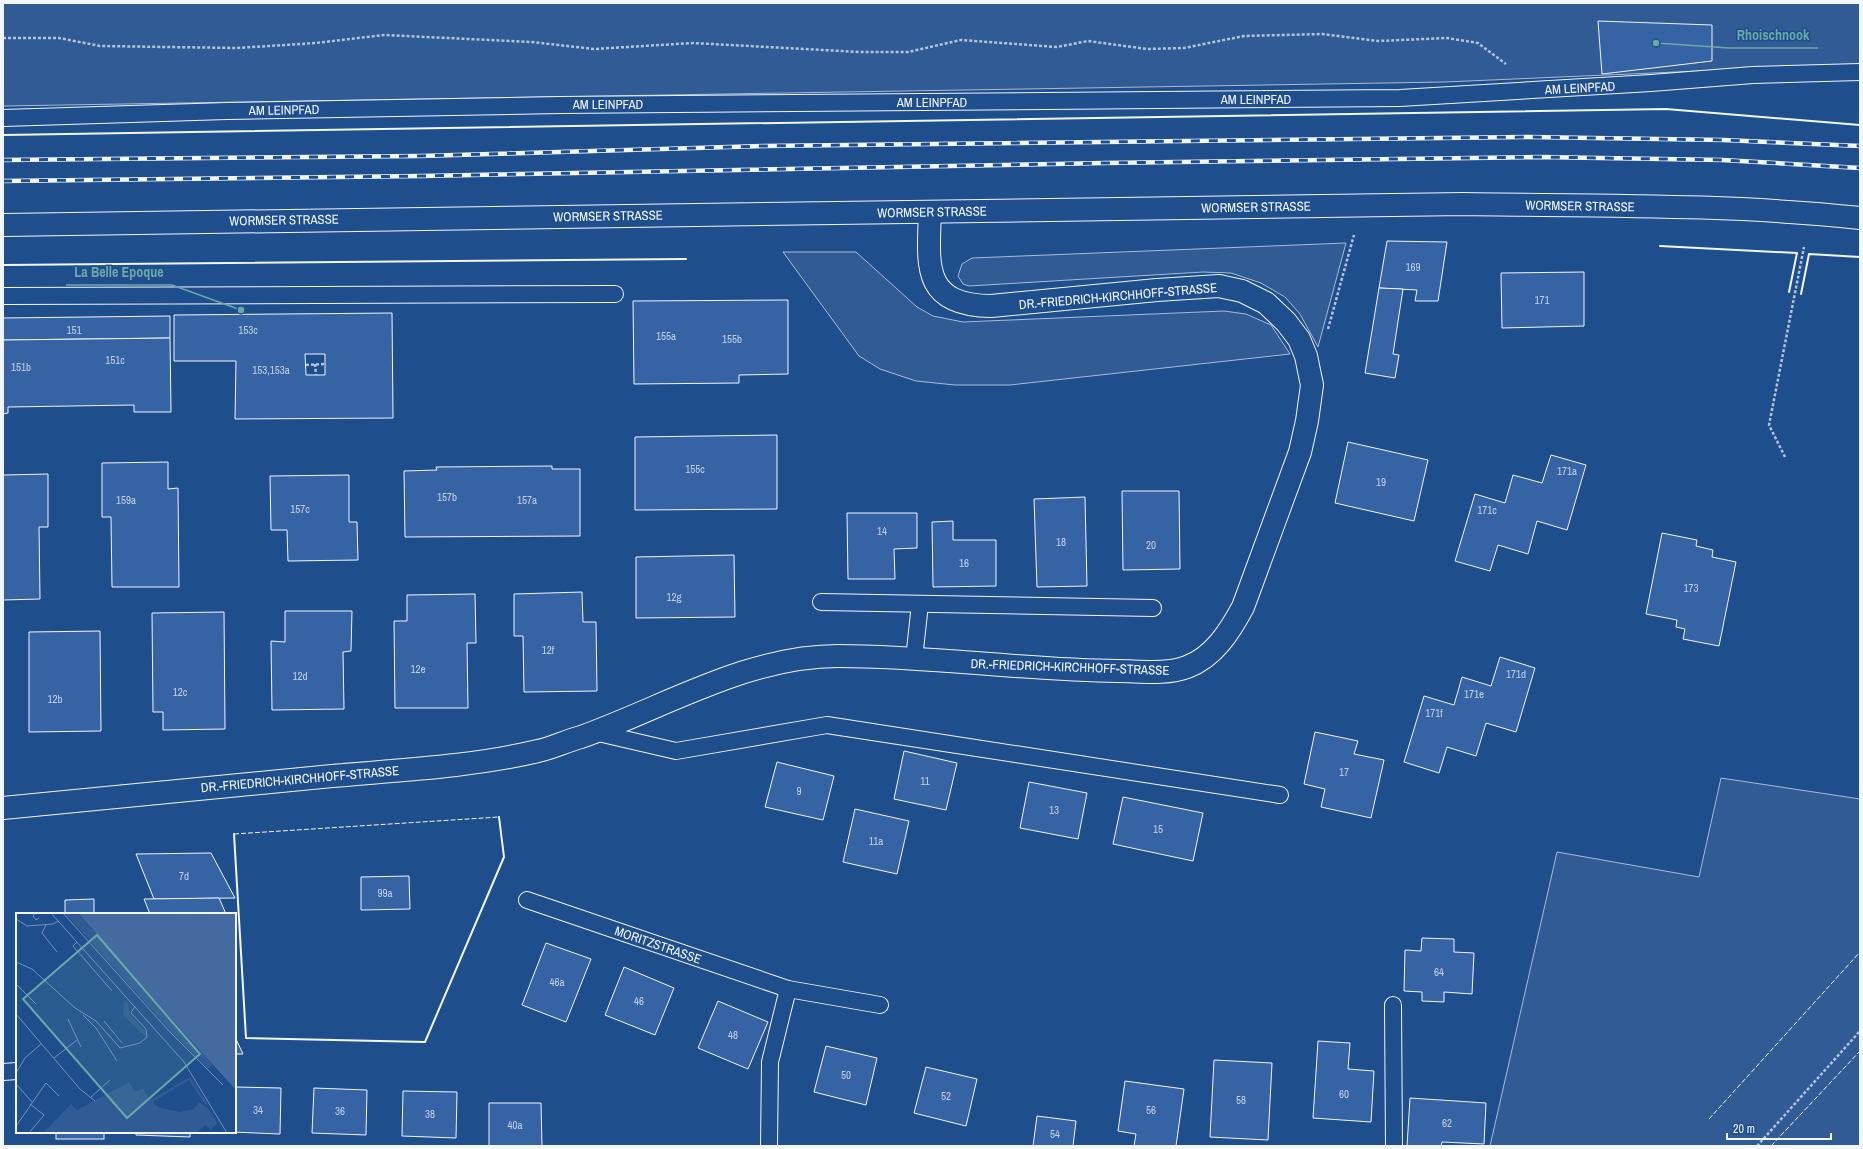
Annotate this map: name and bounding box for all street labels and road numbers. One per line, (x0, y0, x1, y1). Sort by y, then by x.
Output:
street label: AM LEINPFAD (1543, 78, 1616, 98)
street label: AM LEINPFAD (1220, 91, 1292, 108)
street label: AM LEINPFAD (896, 94, 968, 111)
street label: AM LEINPFAD (572, 96, 644, 113)
street label: AM LEINPFAD (248, 101, 320, 119)
street label: WORMSER STRASSE (1525, 197, 1635, 215)
street label: WORMSER STRASSE (1201, 198, 1311, 216)
street label: WORMSER STRASSE (877, 203, 987, 221)
street label: WORMSER STRASSE (553, 207, 663, 225)
street label: WORMSER STRASSE (229, 211, 339, 229)
street label: DR.-FRIEDRICH-KIRCHHOFF-STRASSE (1018, 279, 1218, 313)
street label: DR.-FRIEDRICH-KIRCHHOFF-STRASSE (970, 655, 1170, 679)
street label: DR.-FRIEDRICH-KIRCHHOFF-STRASSE (200, 762, 400, 796)
street label: MORITZSTRASSE (612, 922, 704, 968)

